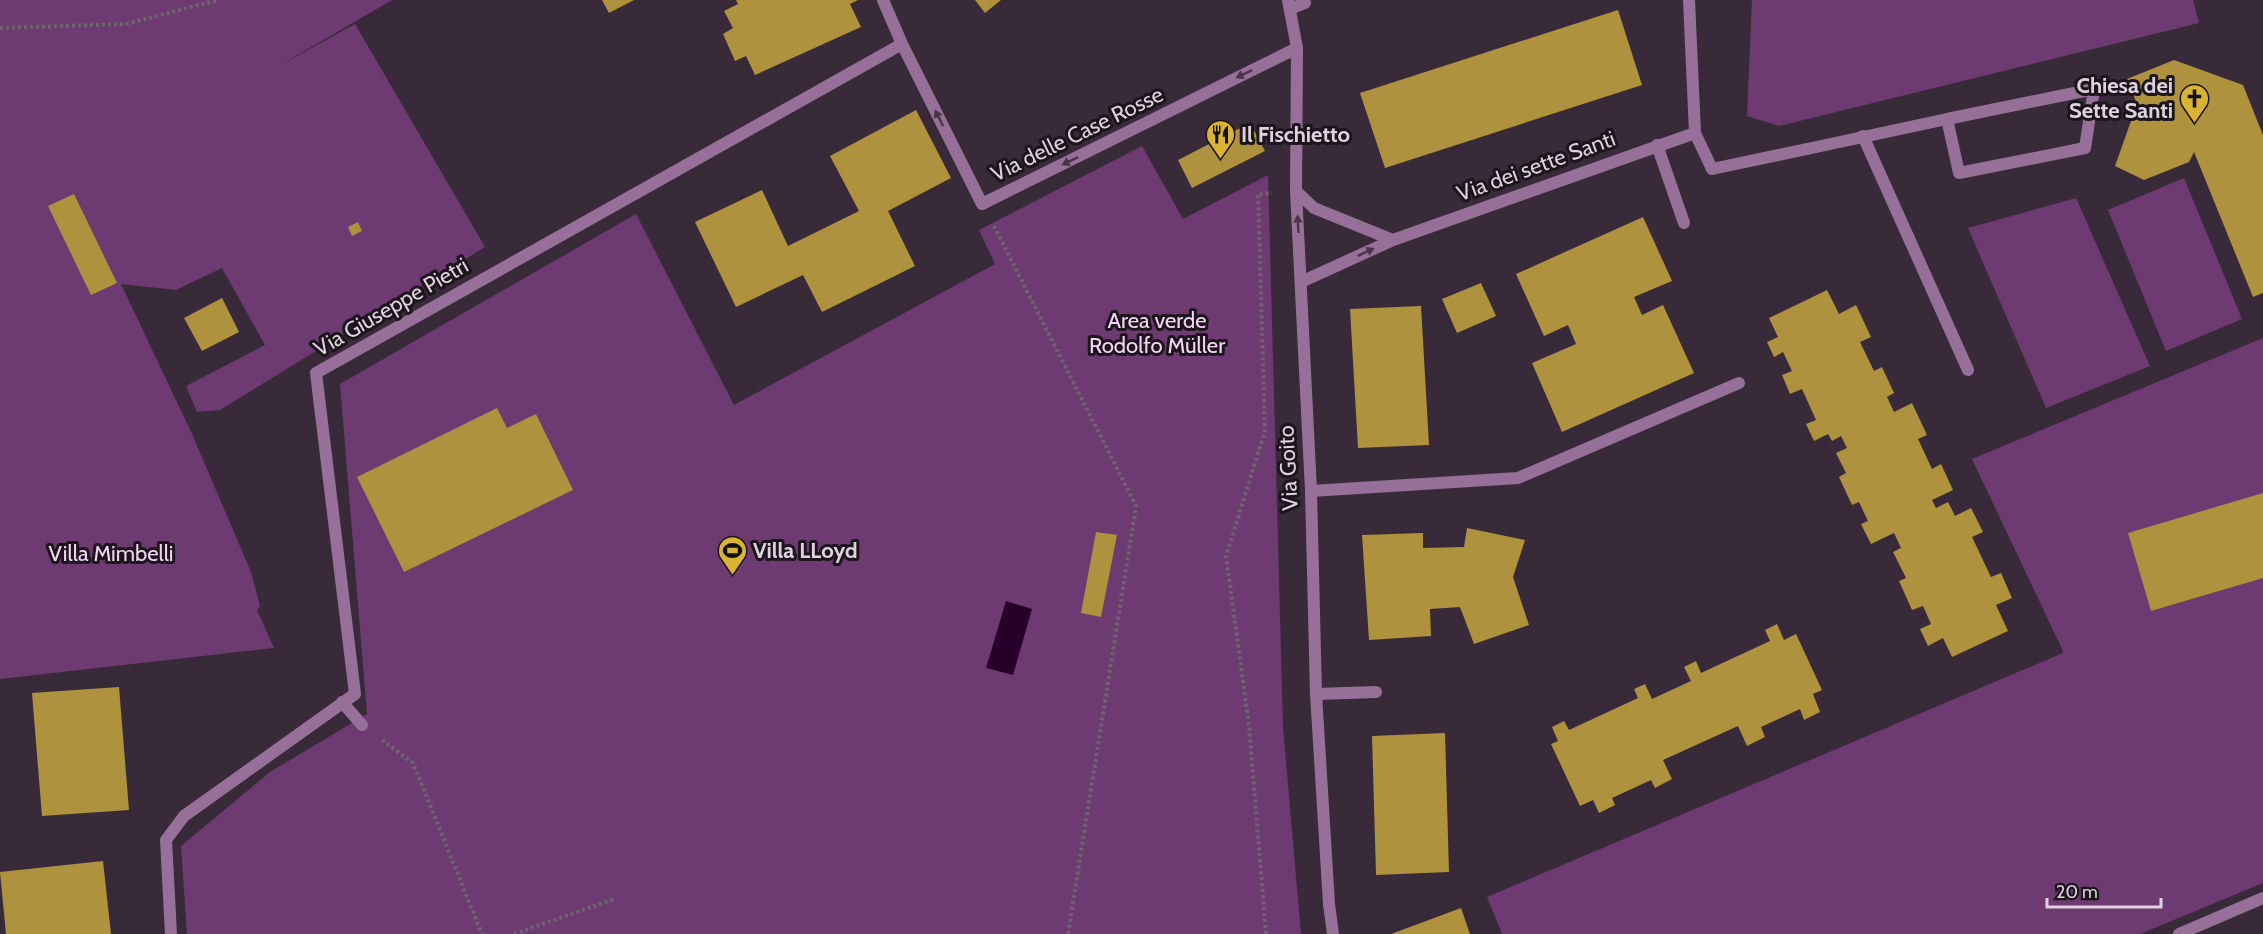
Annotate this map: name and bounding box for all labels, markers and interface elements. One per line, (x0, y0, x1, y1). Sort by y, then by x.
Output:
one-way arrow (1236, 70, 1253, 79)
place label: Chiesa dei Sette Santi (2069, 72, 2173, 124)
street label: Via delle Case Rosse (986, 81, 1168, 187)
church icon: Chiesa dei Sette Santi (2178, 82, 2210, 124)
one-way arrow (934, 109, 943, 126)
restaurant icon: Il Fischietto (1204, 118, 1236, 160)
place label: Il Fischietto (1241, 121, 1350, 148)
street label: Via dei sette Santi (1453, 125, 1619, 207)
one-way arrow (1061, 156, 1078, 166)
one-way arrow (1294, 214, 1303, 233)
one-way arrow (1358, 248, 1375, 257)
street label: Via Giuseppe Pietri (309, 252, 473, 362)
park label: Area verde Rodolfo Müller (1089, 307, 1225, 359)
street label: Via Goito (1272, 425, 1304, 511)
sports icon: Villa LLoyd (716, 534, 748, 576)
place label: Villa LLoyd (753, 537, 858, 564)
park label: Villa Mimbelli (48, 540, 174, 567)
scale bar (2047, 871, 2161, 909)
text: 20 m (2056, 881, 2098, 903)

